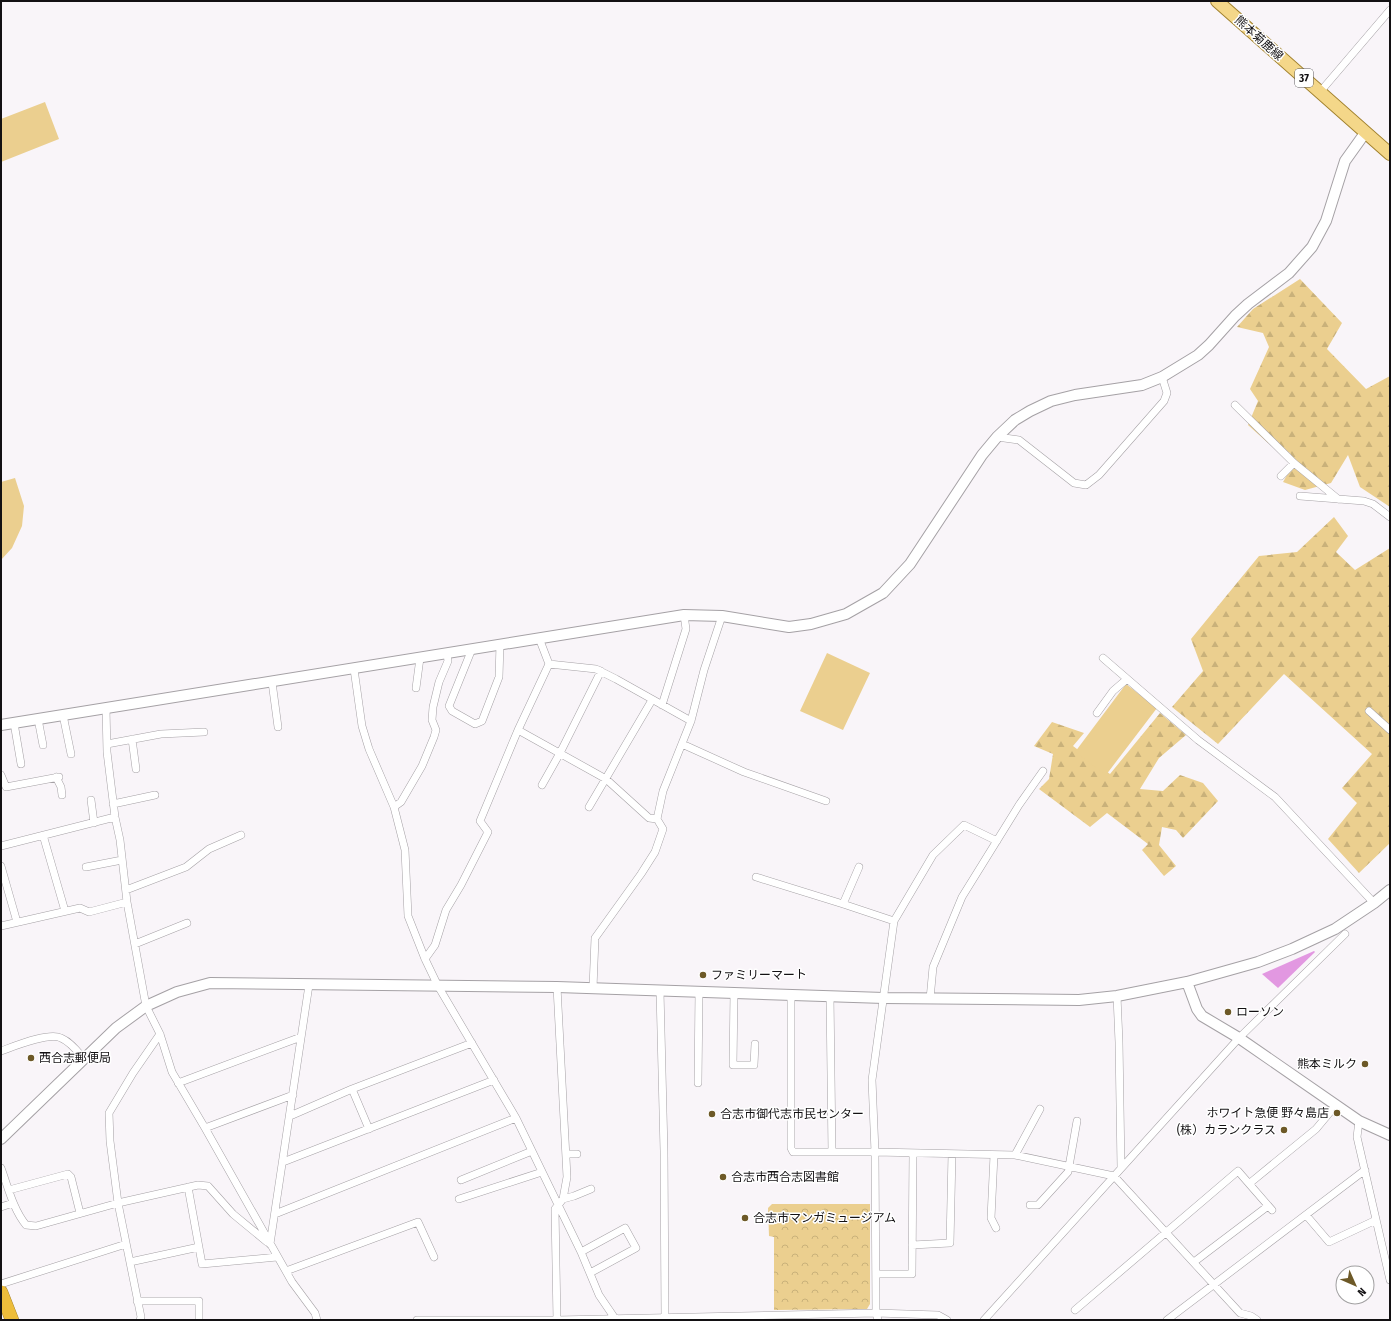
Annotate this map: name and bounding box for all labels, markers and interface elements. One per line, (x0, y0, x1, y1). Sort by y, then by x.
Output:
street label: 熊本菊鹿線 (1232, 13, 1286, 63)
road number: 37 (1295, 69, 1313, 87)
place label: ファミリーマート (711, 968, 807, 982)
marker: ファミリーマート (698, 970, 708, 980)
place label: ローソン (1236, 1005, 1284, 1019)
marker: ローソン (1223, 1007, 1233, 1017)
place label: 西合志郵便局 (39, 1051, 111, 1065)
marker: 西合志郵便局 (26, 1053, 36, 1063)
place label: 熊本ミルク (1297, 1057, 1357, 1071)
marker: 熊本ミルク (1360, 1059, 1370, 1069)
place label: ホワイト急便 野々島店 (1206, 1106, 1329, 1120)
place label: 合志市御代志市民センター (720, 1107, 864, 1121)
marker: ホワイト急便 野々島店 (1332, 1108, 1342, 1118)
marker: 合志市御代志市民センター (707, 1109, 717, 1119)
place label: (株）カランクラス (1177, 1123, 1276, 1137)
marker: (株）カランクラス (1279, 1125, 1289, 1135)
place label: 合志市西合志図書館 (731, 1170, 839, 1184)
marker: 合志市西合志図書館 (718, 1172, 728, 1182)
place label: 合志市マンガミュージアム (753, 1211, 896, 1225)
marker: 合志市マンガミュージアム (740, 1213, 750, 1223)
north arrow (1335, 1265, 1375, 1305)
text: N (1355, 1285, 1369, 1299)

